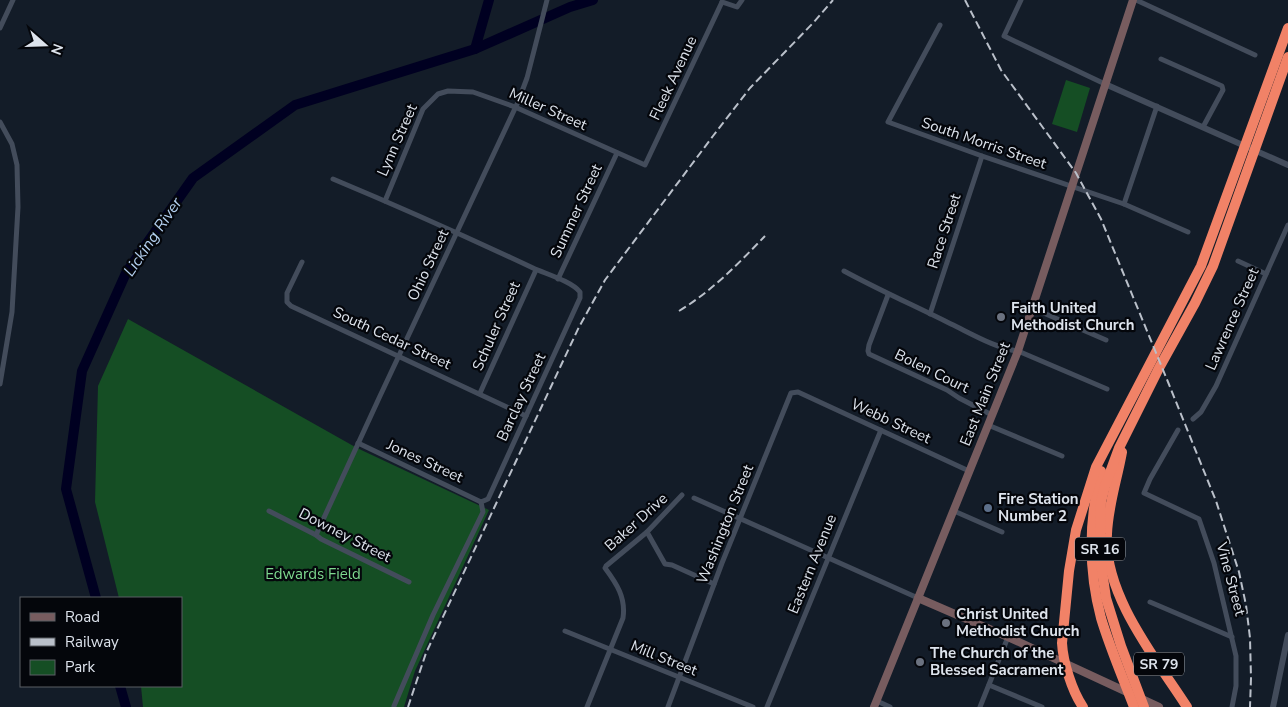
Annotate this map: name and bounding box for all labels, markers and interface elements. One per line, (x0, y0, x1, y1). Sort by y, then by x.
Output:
north arrow (20, 20, 70, 70)
street label: Fleek Avenue (645, 33, 701, 123)
text: N (46, 41, 67, 57)
street label: Miller Street (506, 83, 591, 135)
street label: Lynn Street (372, 100, 422, 179)
street label: South Morris Street (919, 112, 1050, 174)
street label: Summer Street (545, 160, 607, 261)
street label: Race Street (923, 190, 966, 271)
water label: Licking River (118, 192, 188, 281)
street label: Ohio Street (403, 225, 454, 304)
street label: Lawrence Street (1201, 264, 1264, 373)
street label: Schuler Street (467, 278, 525, 374)
place label: Faith United Methodist Church (1011, 298, 1134, 335)
street label: South Cedar Street (330, 302, 455, 374)
marker: Faith United Methodist Church (995, 311, 1007, 323)
street label: East Main Street (955, 338, 1015, 449)
street label: Bolen Court (891, 344, 973, 398)
street label: Barclay Street (492, 349, 550, 444)
street label: Webb Street (848, 394, 935, 449)
street label: Jones Street (383, 434, 467, 488)
street label: Washington Street (692, 461, 758, 587)
street label: Baker Drive (600, 488, 672, 556)
place label: Fire Station Number 2 (998, 489, 1079, 526)
marker: Fire Station Number 2 (982, 502, 994, 514)
street label: Downey Street (296, 503, 395, 567)
street label: Eastern Avenue (783, 511, 841, 617)
road number: SR 16 (1075, 538, 1125, 560)
street label: Vine Street (1211, 539, 1251, 619)
park label: Edwards Field (265, 564, 361, 584)
legend (20, 597, 182, 687)
place label: Christ United Methodist Church (956, 604, 1079, 641)
text: Road (65, 607, 100, 627)
marker: Christ United Methodist Church (940, 617, 952, 629)
text: Railway (65, 632, 119, 652)
street label: Mill Street (628, 636, 701, 681)
place label: The Church of the Blessed Sacrament (930, 643, 1064, 680)
road number: SR 79 (1134, 652, 1184, 676)
marker: The Church of the Blessed Sacrament (914, 656, 926, 668)
text: Park (65, 657, 95, 677)

